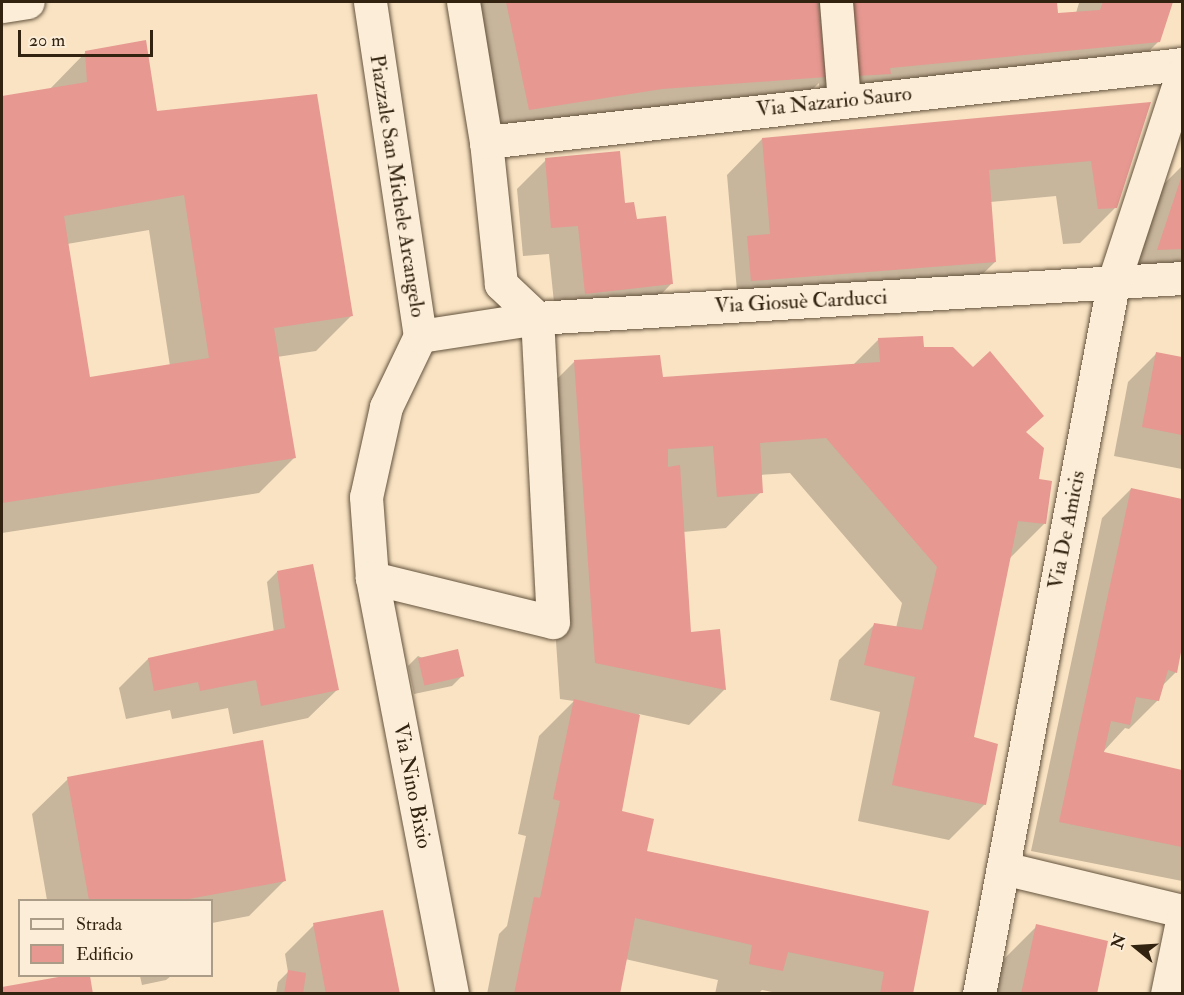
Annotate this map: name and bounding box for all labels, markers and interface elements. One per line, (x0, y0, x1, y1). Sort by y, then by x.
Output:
scale bar (21, 18, 156, 56)
text: 20 m (29, 29, 65, 52)
street label: Piazzale San Michele Arcangelo (364, 53, 430, 319)
street label: Via Nazario Sauro (755, 81, 913, 123)
street label: Via Giosuè Carducci (714, 285, 888, 319)
street label: Via De Amicis (1043, 469, 1091, 591)
street label: Via Nino Bixio (388, 721, 436, 851)
legend (18, 899, 213, 977)
text: Strada (76, 913, 122, 936)
north arrow (1106, 917, 1166, 977)
text: N (1107, 932, 1131, 951)
text: Edificio (76, 943, 133, 966)

